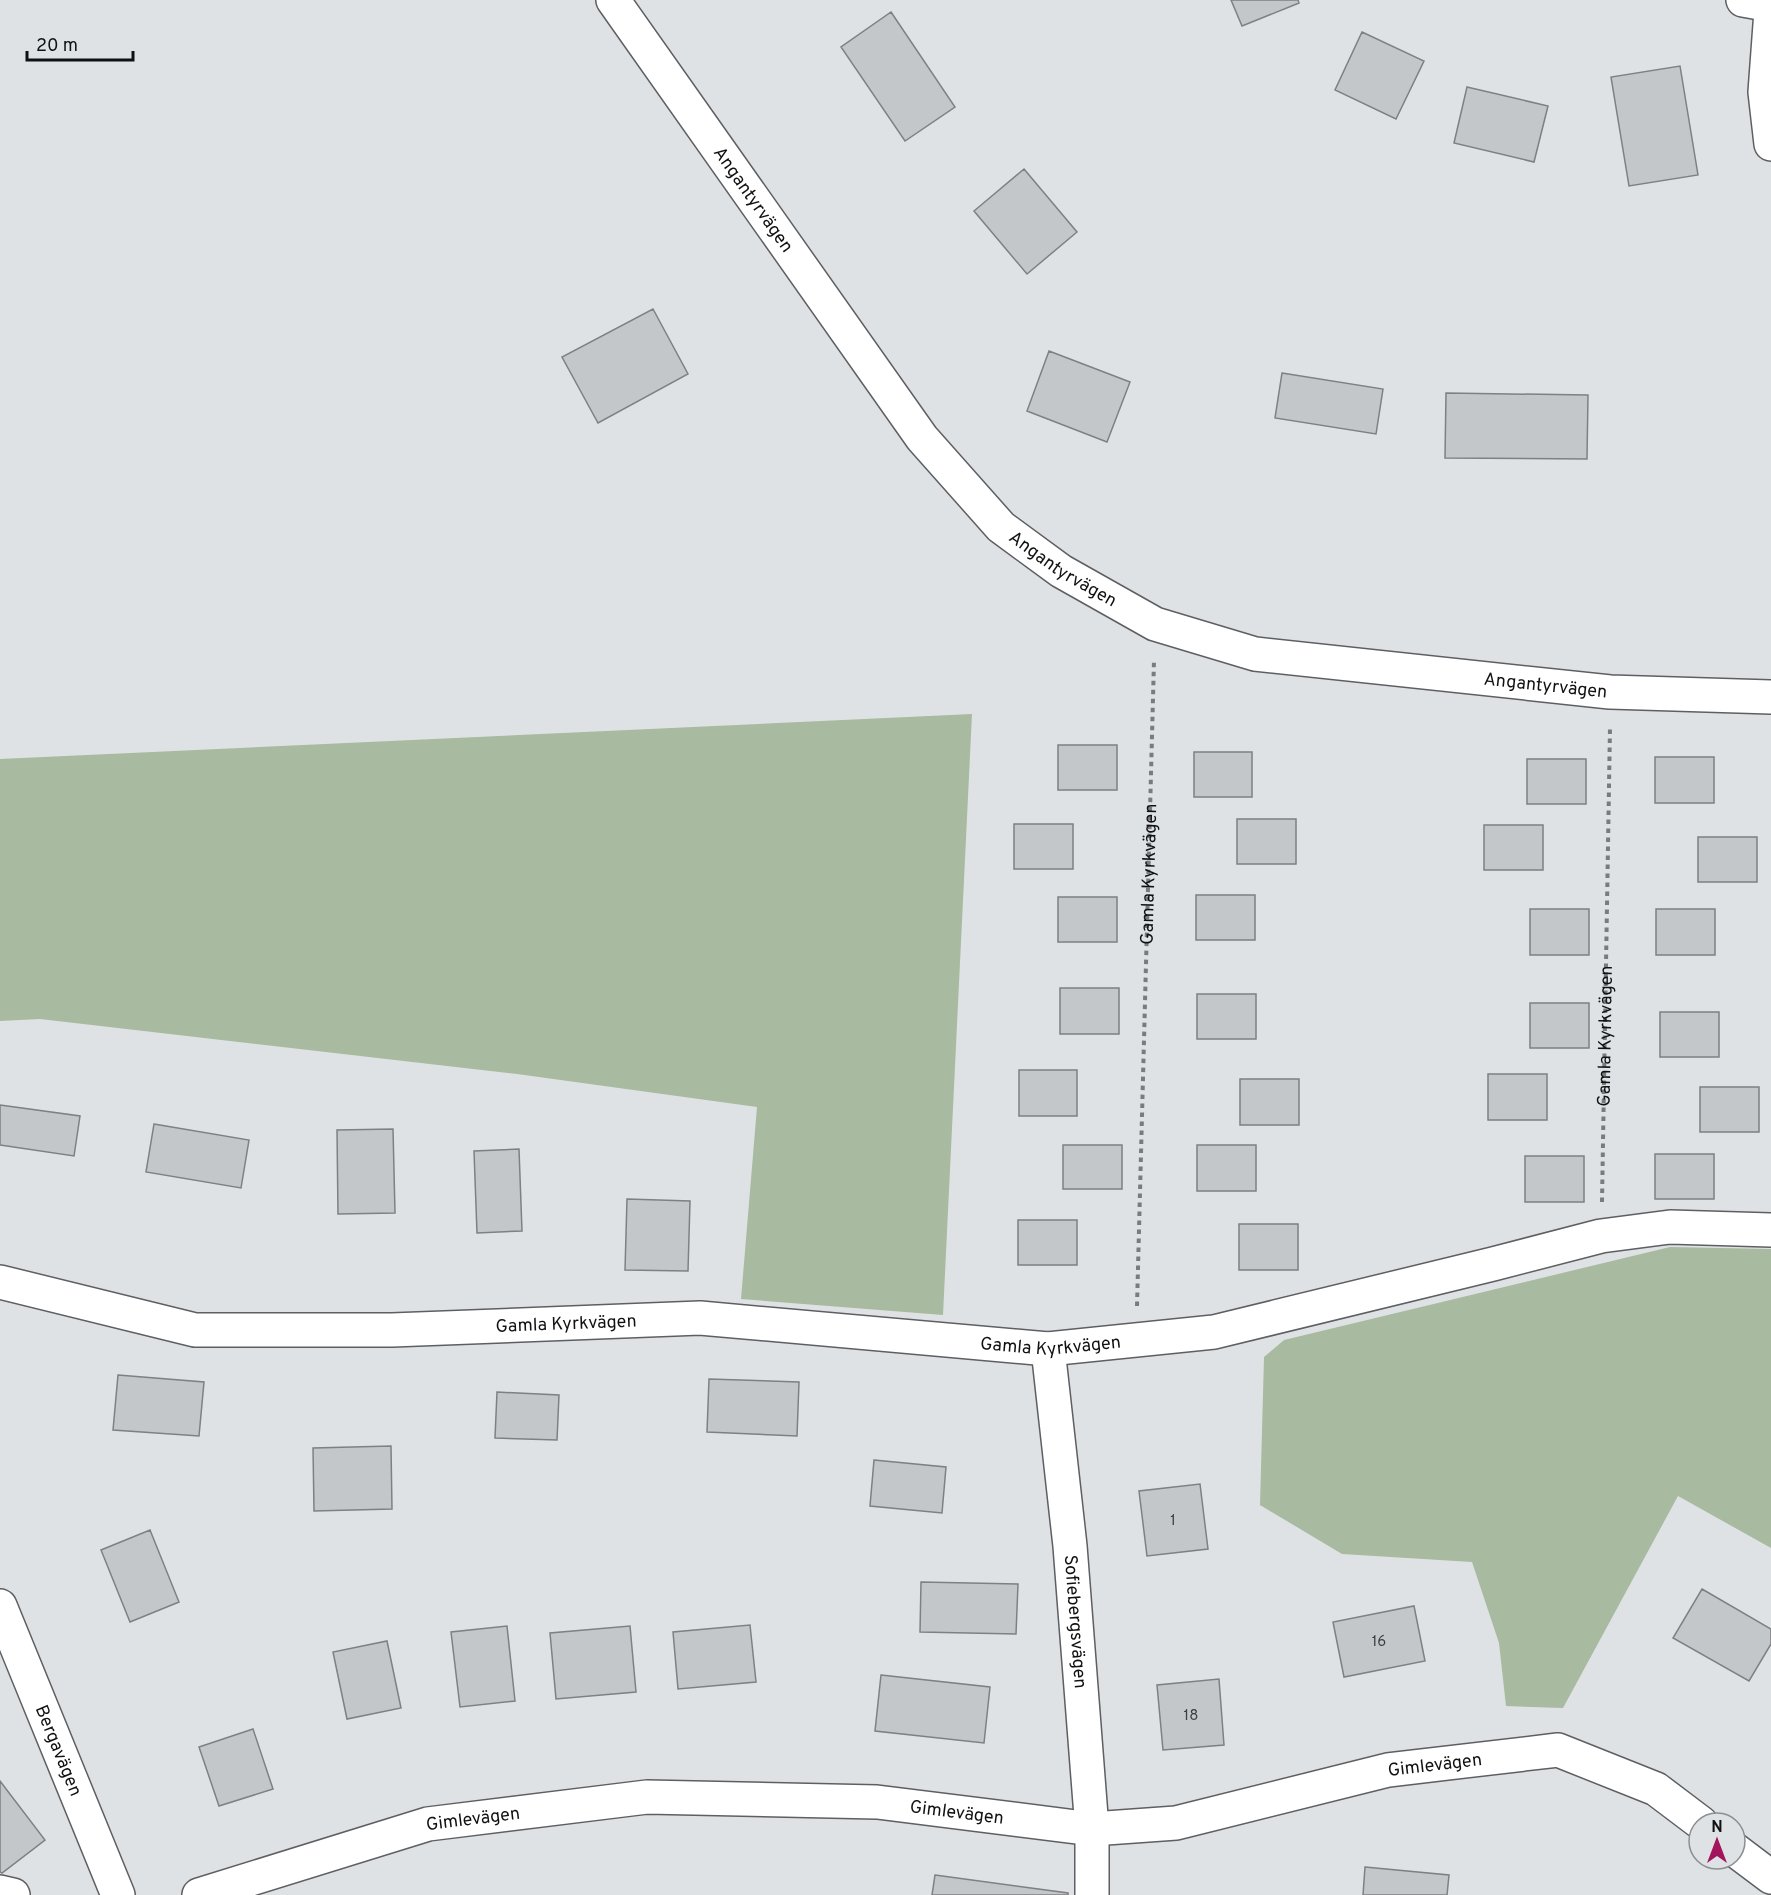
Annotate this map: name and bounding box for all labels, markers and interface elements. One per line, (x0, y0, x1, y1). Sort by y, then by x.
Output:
scale bar (27, 24, 134, 62)
text: 20 m (36, 35, 78, 58)
street label: Angantyrvägen (707, 143, 798, 258)
street label: Angantyrvägen (1004, 527, 1121, 613)
street label: Angantyrvägen (1482, 669, 1608, 705)
street label: Gamla Kyrkvägen (1137, 803, 1163, 945)
street label: Gamla Kyrkvägen (1594, 965, 1619, 1107)
street label: Gamla Kyrkvägen (495, 1310, 637, 1339)
street label: Gamla Kyrkvägen (979, 1332, 1122, 1362)
house number: 1 (1170, 1512, 1176, 1531)
street label: Sofiebergsvägen (1058, 1554, 1091, 1689)
house number: 16 (1372, 1633, 1386, 1652)
street label: Bergavägen (29, 1702, 86, 1800)
house number: 18 (1184, 1707, 1198, 1726)
street label: Gimlevägen (1387, 1749, 1483, 1783)
street label: Gimlevägen (908, 1796, 1005, 1831)
street label: Gimlevägen (425, 1803, 521, 1837)
north arrow (1687, 1811, 1747, 1871)
text: N (1711, 1818, 1723, 1838)

